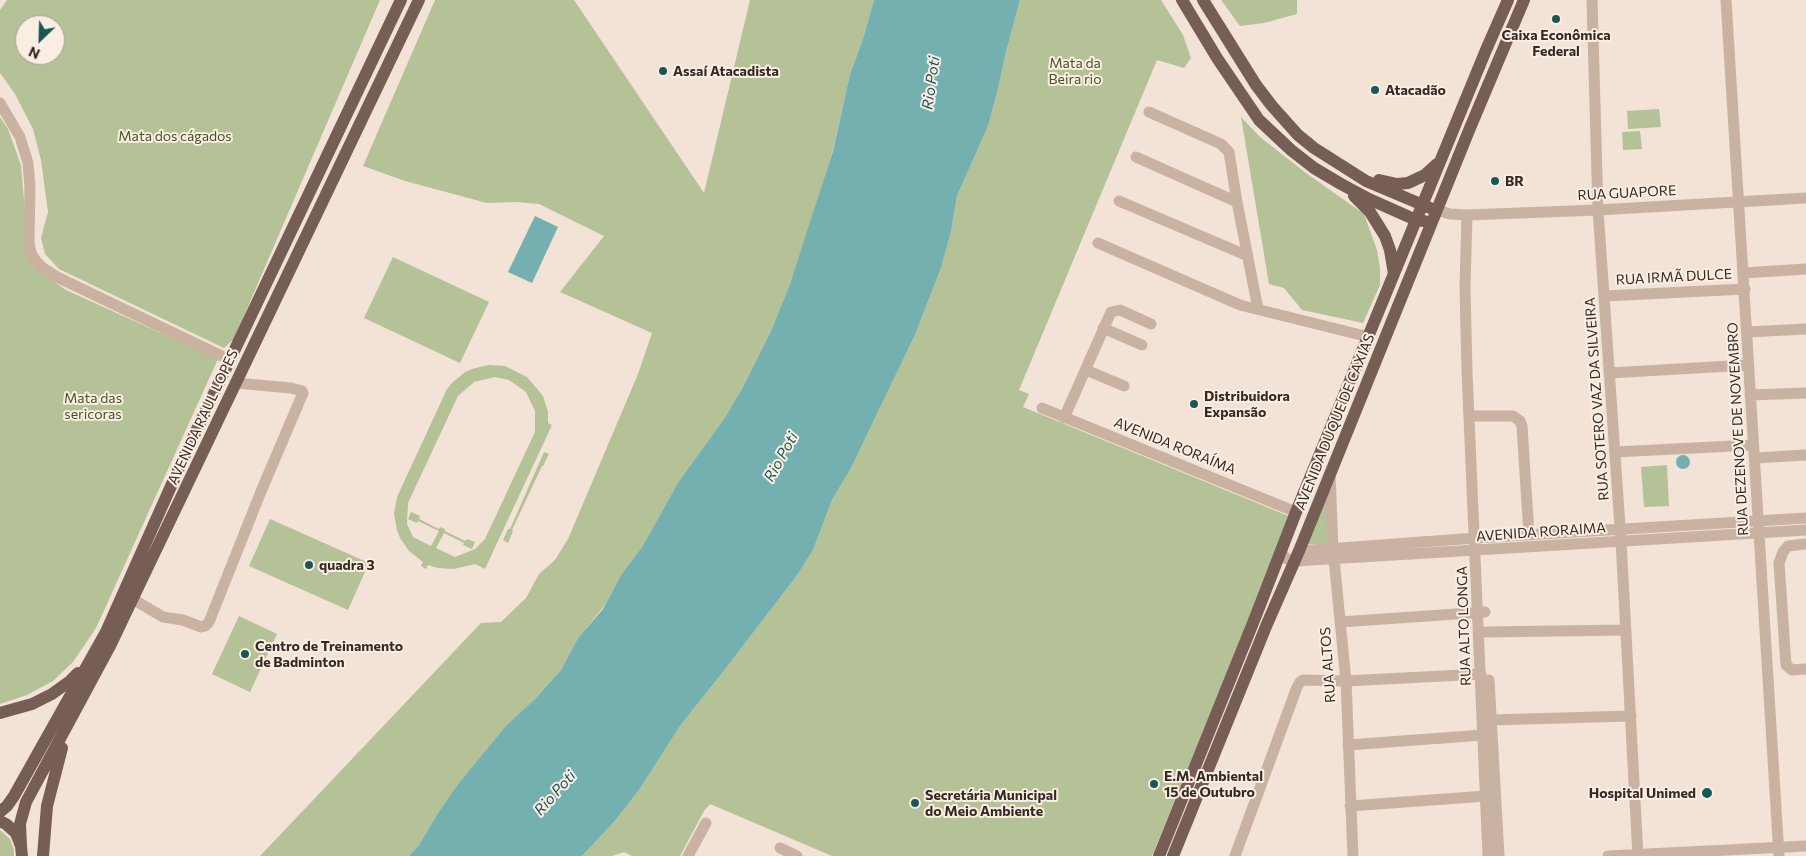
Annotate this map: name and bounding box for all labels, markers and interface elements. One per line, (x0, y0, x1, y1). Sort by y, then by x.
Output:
marker: Caixa Econômica Federal (1550, 13, 1562, 25)
north arrow (15, 15, 65, 65)
place label: Caixa Econômica Federal (1501, 27, 1611, 59)
text: N (26, 43, 42, 63)
water label: Rio Poti (918, 55, 944, 111)
park label: Mata da Beira rio (1048, 55, 1102, 88)
place label: Assaí Atacadista (673, 63, 779, 79)
marker: Assaí Atacadista (657, 65, 669, 77)
place label: Atacadão (1385, 82, 1446, 98)
marker: Atacadão (1369, 84, 1381, 96)
park label: Mata dos cágados (118, 128, 232, 144)
place label: BR (1505, 173, 1524, 189)
marker: BR (1489, 175, 1501, 187)
street label: RUA GUAPORE (1577, 182, 1677, 204)
street label: RUA IRMÃ DULCE (1615, 266, 1733, 288)
street label: RUA SOTERO VAZ DA SILVEIRA (1582, 297, 1612, 501)
street label: RUA DEZENOVE DE NOVEMBRO (1724, 322, 1752, 536)
street label: AVENIDA DUQUE DE CAXIAS (1292, 332, 1378, 512)
street label: AVENIDA RAUL LOPES (164, 347, 242, 487)
place label: Distribuidora Expansão (1204, 388, 1290, 421)
park label: Mata das sericoras (64, 390, 122, 422)
marker: Distribuidora Expansão (1188, 398, 1200, 410)
street label: AVENIDA RORAÍMA (1112, 414, 1238, 478)
water label: Rio Poti (760, 429, 802, 485)
street label: AVENIDA RORAIMA (1476, 519, 1606, 545)
place label: quadra 3 (319, 557, 375, 573)
marker: quadra 3 (303, 559, 315, 571)
street label: RUA ALTO LONGA (1454, 566, 1474, 686)
street label: RUA ALTOS (1317, 627, 1339, 703)
place label: Centro de Treinamento de Badminton (255, 638, 403, 670)
marker: Centro de Treinamento de Badminton (239, 648, 251, 660)
water label: Rio Poti (530, 767, 580, 819)
place label: E.M. Ambiental 15 de Outubro (1164, 768, 1263, 800)
marker: E.M. Ambiental 15 de Outubro (1148, 778, 1160, 790)
place label: Hospital Unimed (1589, 785, 1696, 801)
marker: Hospital Unimed (1700, 786, 1714, 800)
place label: Secretária Municipal do Meio Ambiente (925, 787, 1057, 820)
marker: Secretária Municipal do Meio Ambiente (909, 797, 921, 809)

